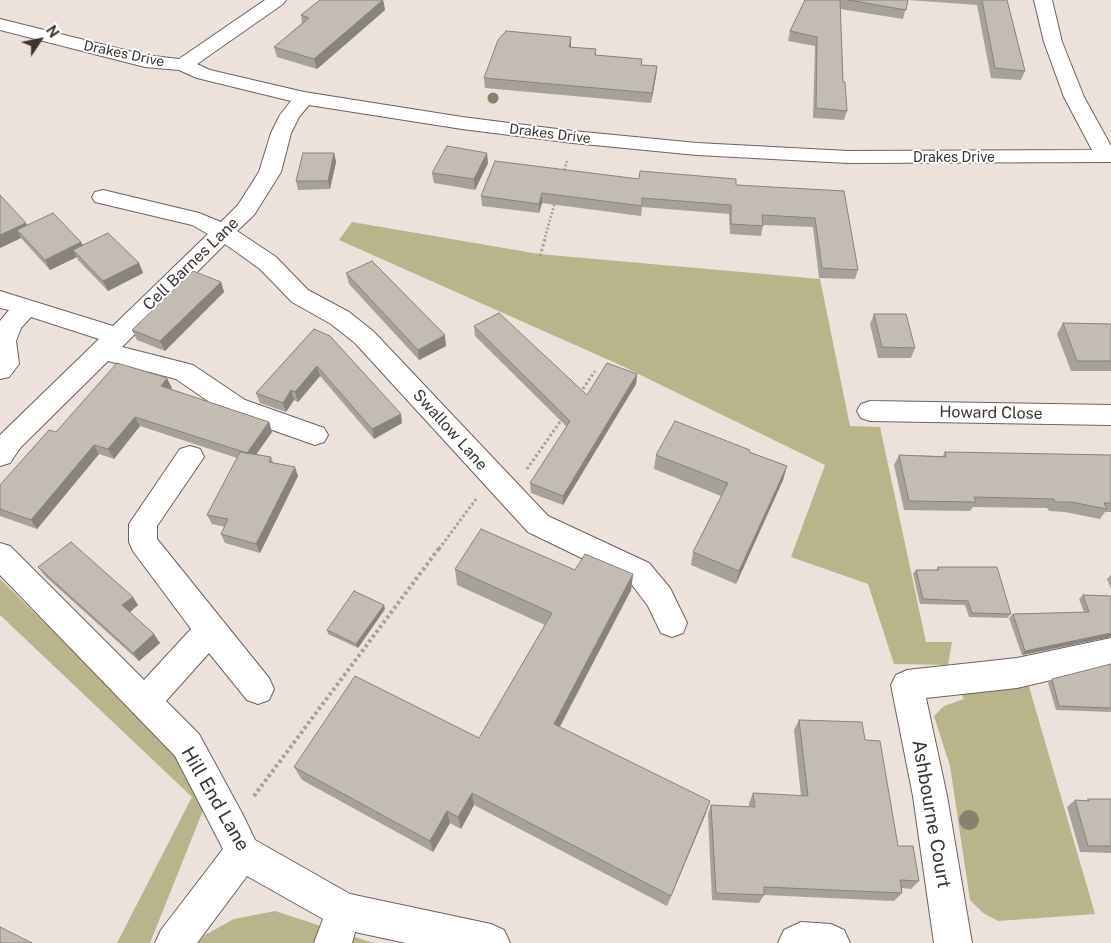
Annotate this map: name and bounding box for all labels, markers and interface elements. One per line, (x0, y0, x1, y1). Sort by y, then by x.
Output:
north arrow (15, 15, 65, 65)
text: N (43, 23, 62, 41)
street label: Drakes Drive (82, 37, 166, 71)
street label: Drakes Drive (508, 121, 592, 147)
street label: Drakes Drive (913, 150, 995, 166)
street label: Cell Barnes Lane (139, 213, 243, 315)
street label: Swallow Lane (409, 386, 491, 474)
street label: Howard Close (939, 402, 1043, 424)
street label: Ashbourne Court (907, 738, 955, 890)
street label: Hill End Lane (176, 743, 254, 855)

